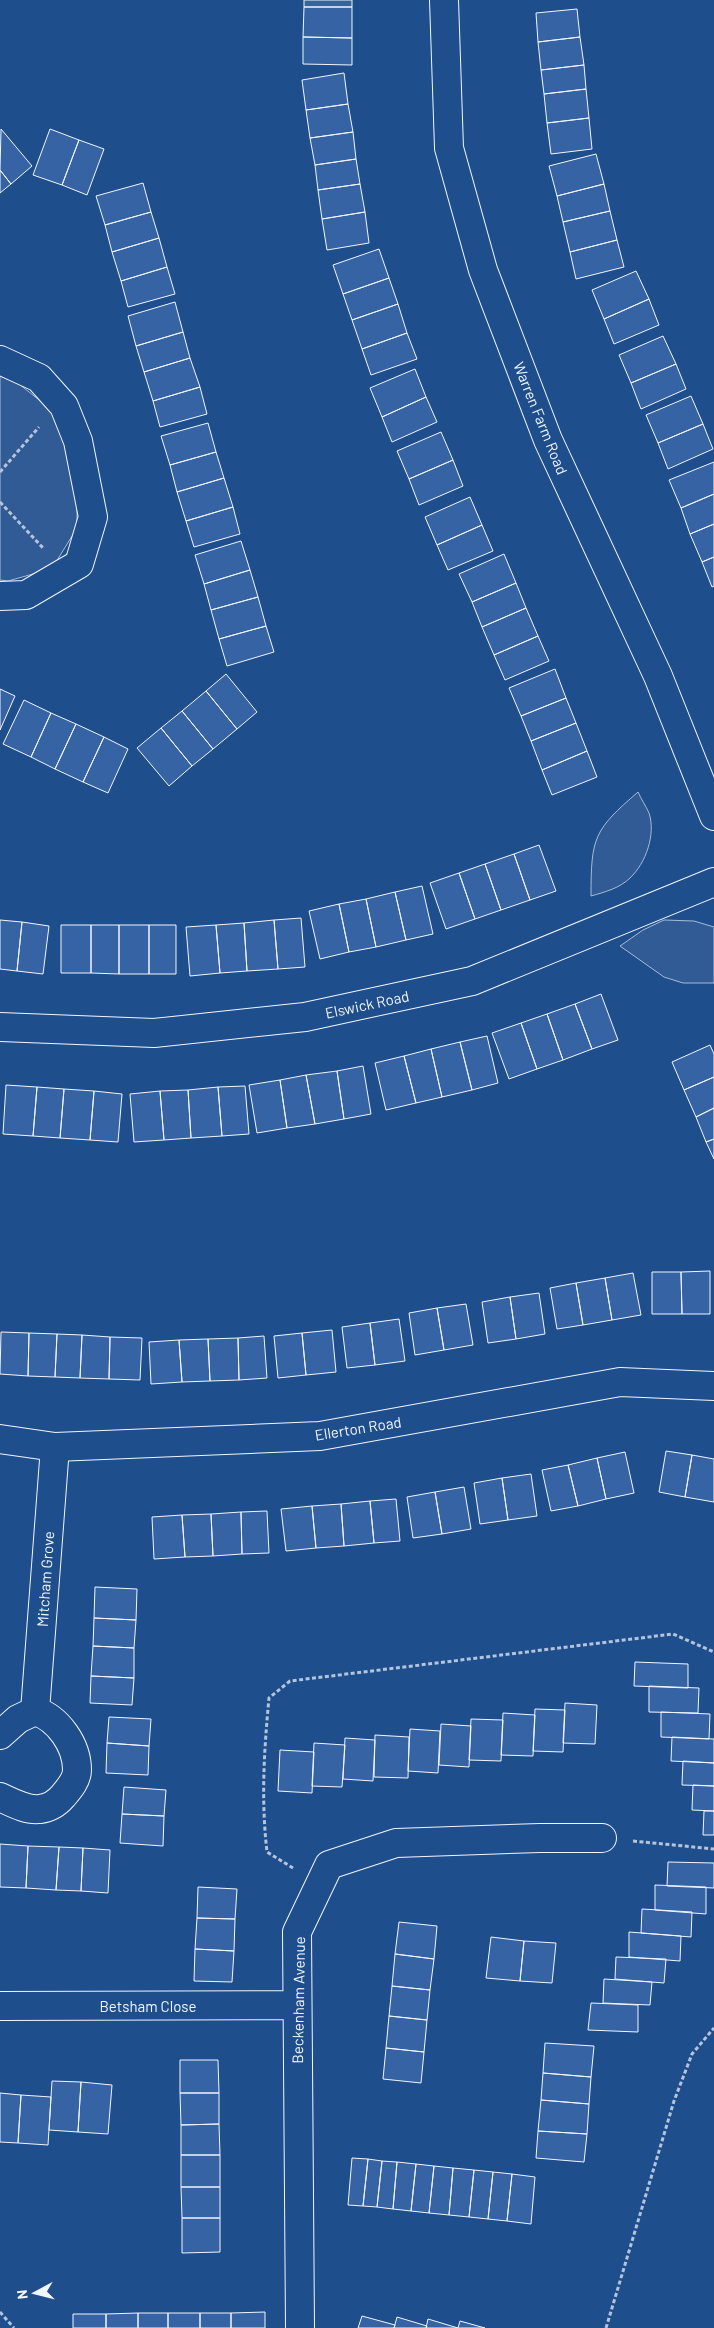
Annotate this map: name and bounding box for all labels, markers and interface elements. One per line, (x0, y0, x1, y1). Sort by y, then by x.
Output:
street label: Warren Farm Road (510, 359, 572, 477)
street label: Elswick Road (323, 986, 411, 1022)
street label: Ellerton Road (313, 1412, 403, 1444)
street label: Mitcham Grove (33, 1530, 57, 1628)
street label: Beckenham Avenue (288, 1936, 308, 2064)
street label: Betsham Close (99, 1997, 197, 2015)
north arrow (10, 2268, 60, 2318)
text: N (13, 2289, 31, 2300)

